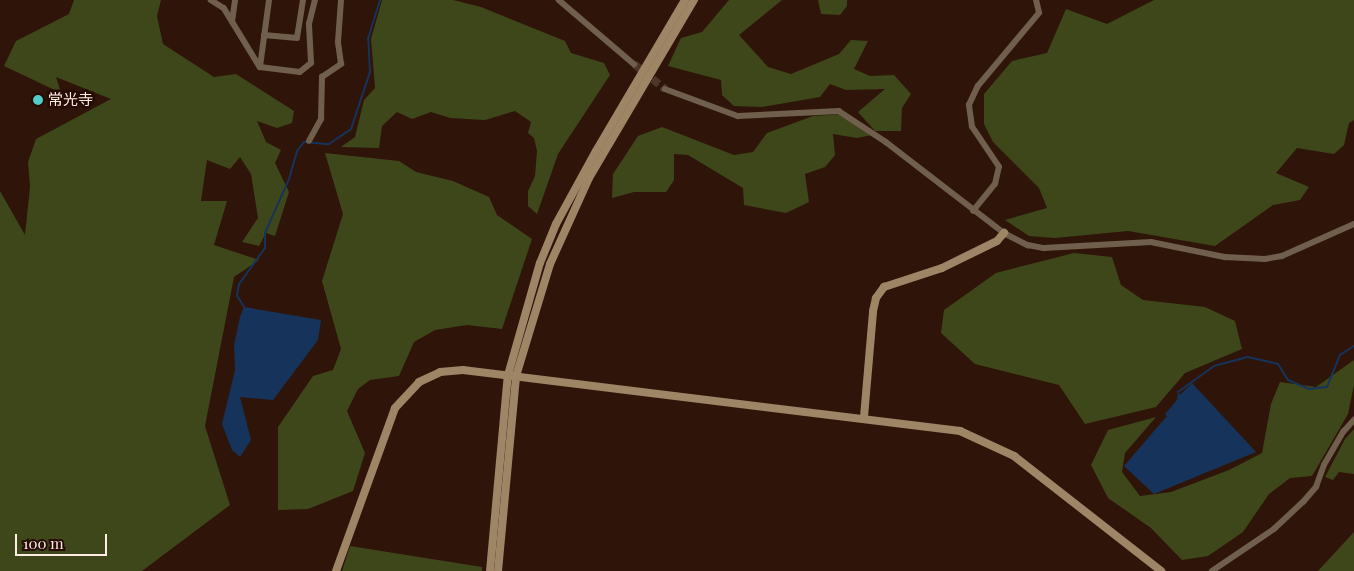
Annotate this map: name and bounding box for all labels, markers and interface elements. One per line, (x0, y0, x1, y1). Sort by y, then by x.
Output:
place label: 常光寺 (48, 91, 93, 109)
marker: 常光寺 (32, 94, 44, 106)
scale bar (18, 524, 110, 556)
text: 100 m (23, 533, 64, 553)

